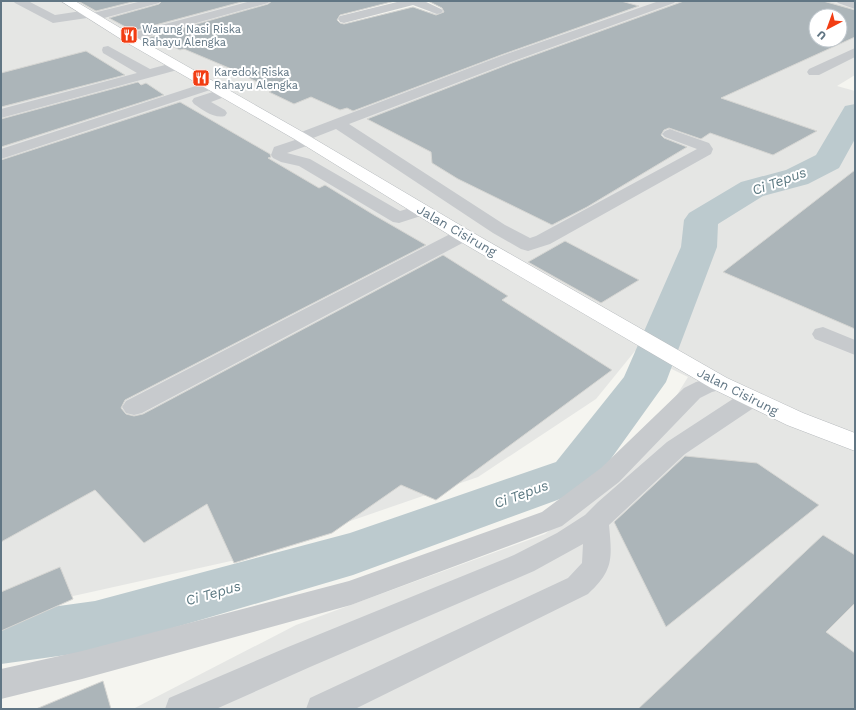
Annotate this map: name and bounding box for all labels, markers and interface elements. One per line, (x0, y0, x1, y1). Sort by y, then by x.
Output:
north arrow (808, 8, 848, 48)
place label: Warung Nasi Riska Rahayu Alengka (142, 23, 241, 49)
restaurant icon: Warung Nasi Riska Rahayu Alengka (119, 25, 139, 45)
text: U (814, 28, 829, 43)
place label: Karedok Riska Rahayu Alengka (214, 66, 298, 92)
restaurant icon: Karedok Riska Rahayu Alengka (191, 68, 211, 88)
water label: Ci Tepus (750, 164, 808, 198)
street label: Jalan Cisirung (414, 202, 499, 259)
street label: Jalan Cisirung (695, 364, 781, 418)
water label: Ci Tepus (492, 477, 550, 511)
water label: Ci Tepus (184, 578, 242, 608)

